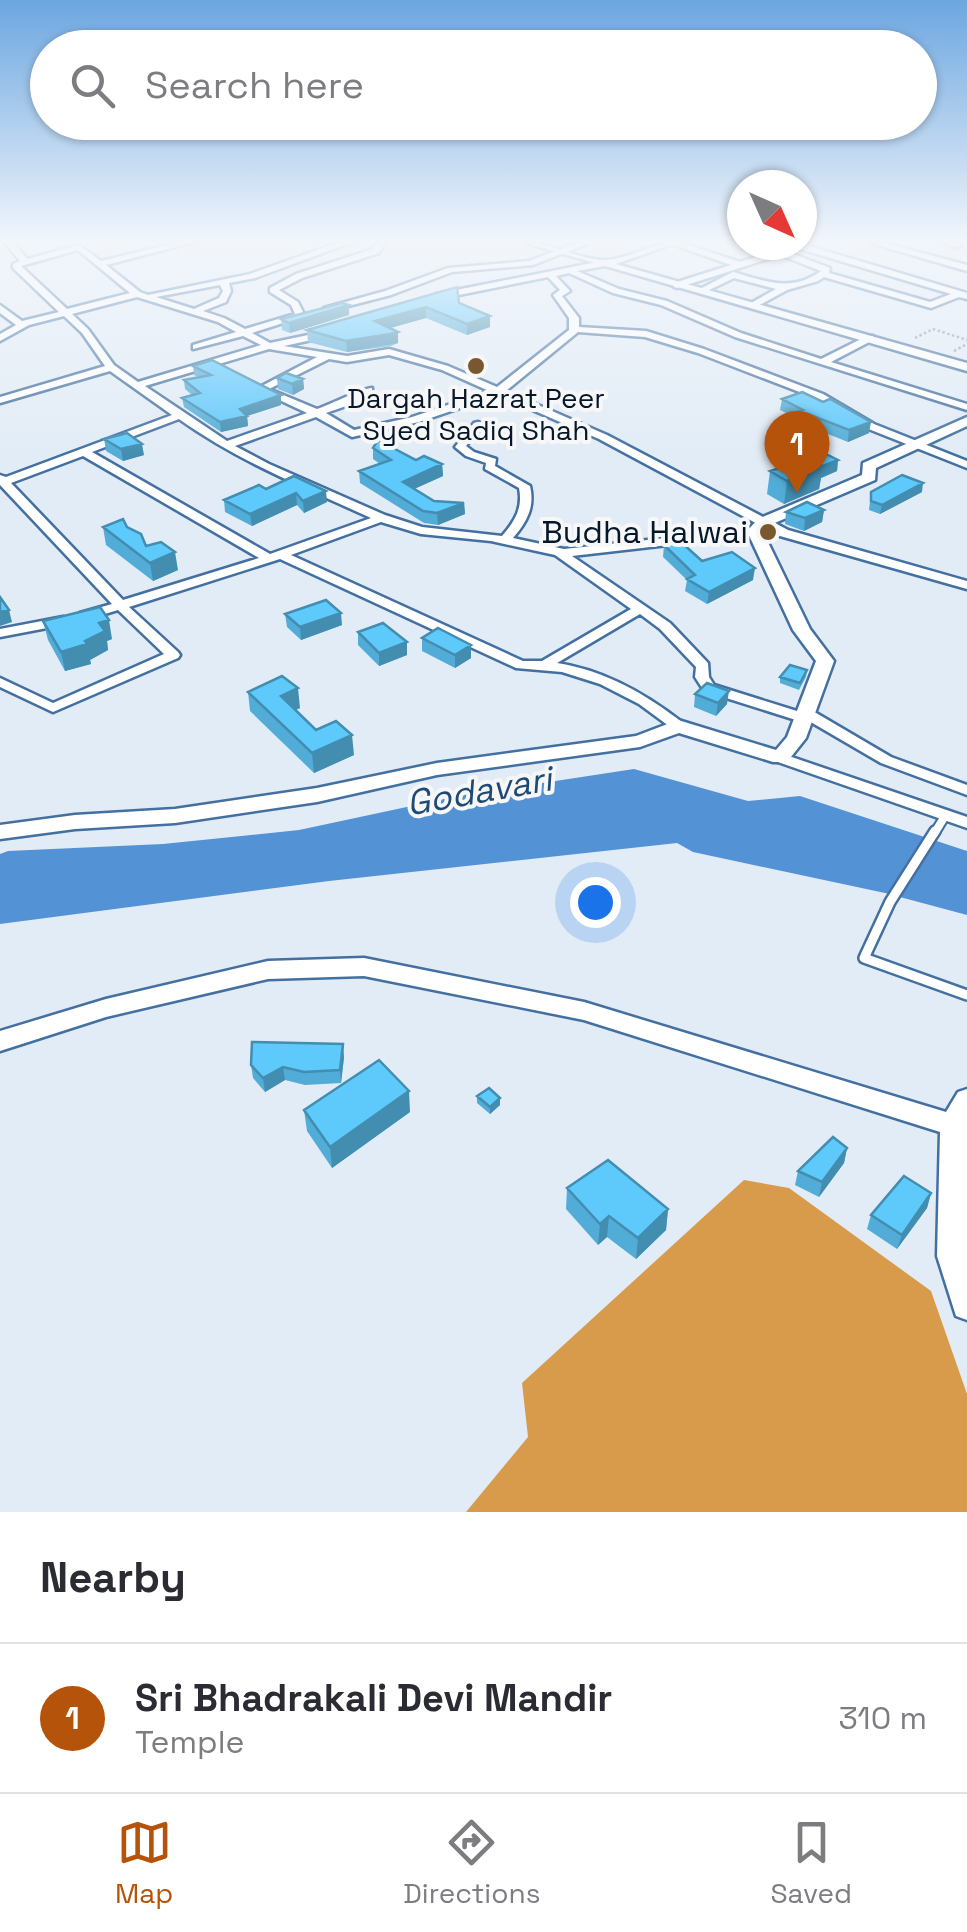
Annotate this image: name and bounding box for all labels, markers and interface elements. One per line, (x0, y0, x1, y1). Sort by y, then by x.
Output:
search box (30, 30, 937, 140)
icon: search (65, 58, 120, 113)
text: Search here (145, 61, 364, 109)
north arrow (727, 170, 817, 260)
marker: Dargah Hazrat Peer Syed Sadiq Shah (465, 355, 487, 377)
place label: Dargah Hazrat Peer Syed Sadiq Shah (347, 380, 605, 448)
pin: 1 (764, 410, 830, 493)
place label: Budha Halwai (542, 512, 748, 552)
marker: Budha Halwai (757, 521, 779, 543)
water label: Godavari (403, 756, 559, 825)
your location (570, 877, 621, 928)
text: Nearby (40, 1551, 186, 1604)
text: Sri Bhadrakali Devi Mandir (135, 1674, 612, 1722)
text: 1 (65, 1698, 80, 1738)
text: 310 m (839, 1698, 927, 1738)
text: Temple (135, 1722, 244, 1762)
tab: Map (115, 1815, 173, 1911)
tab: Directions (403, 1815, 540, 1911)
tab: Saved (770, 1815, 852, 1911)

